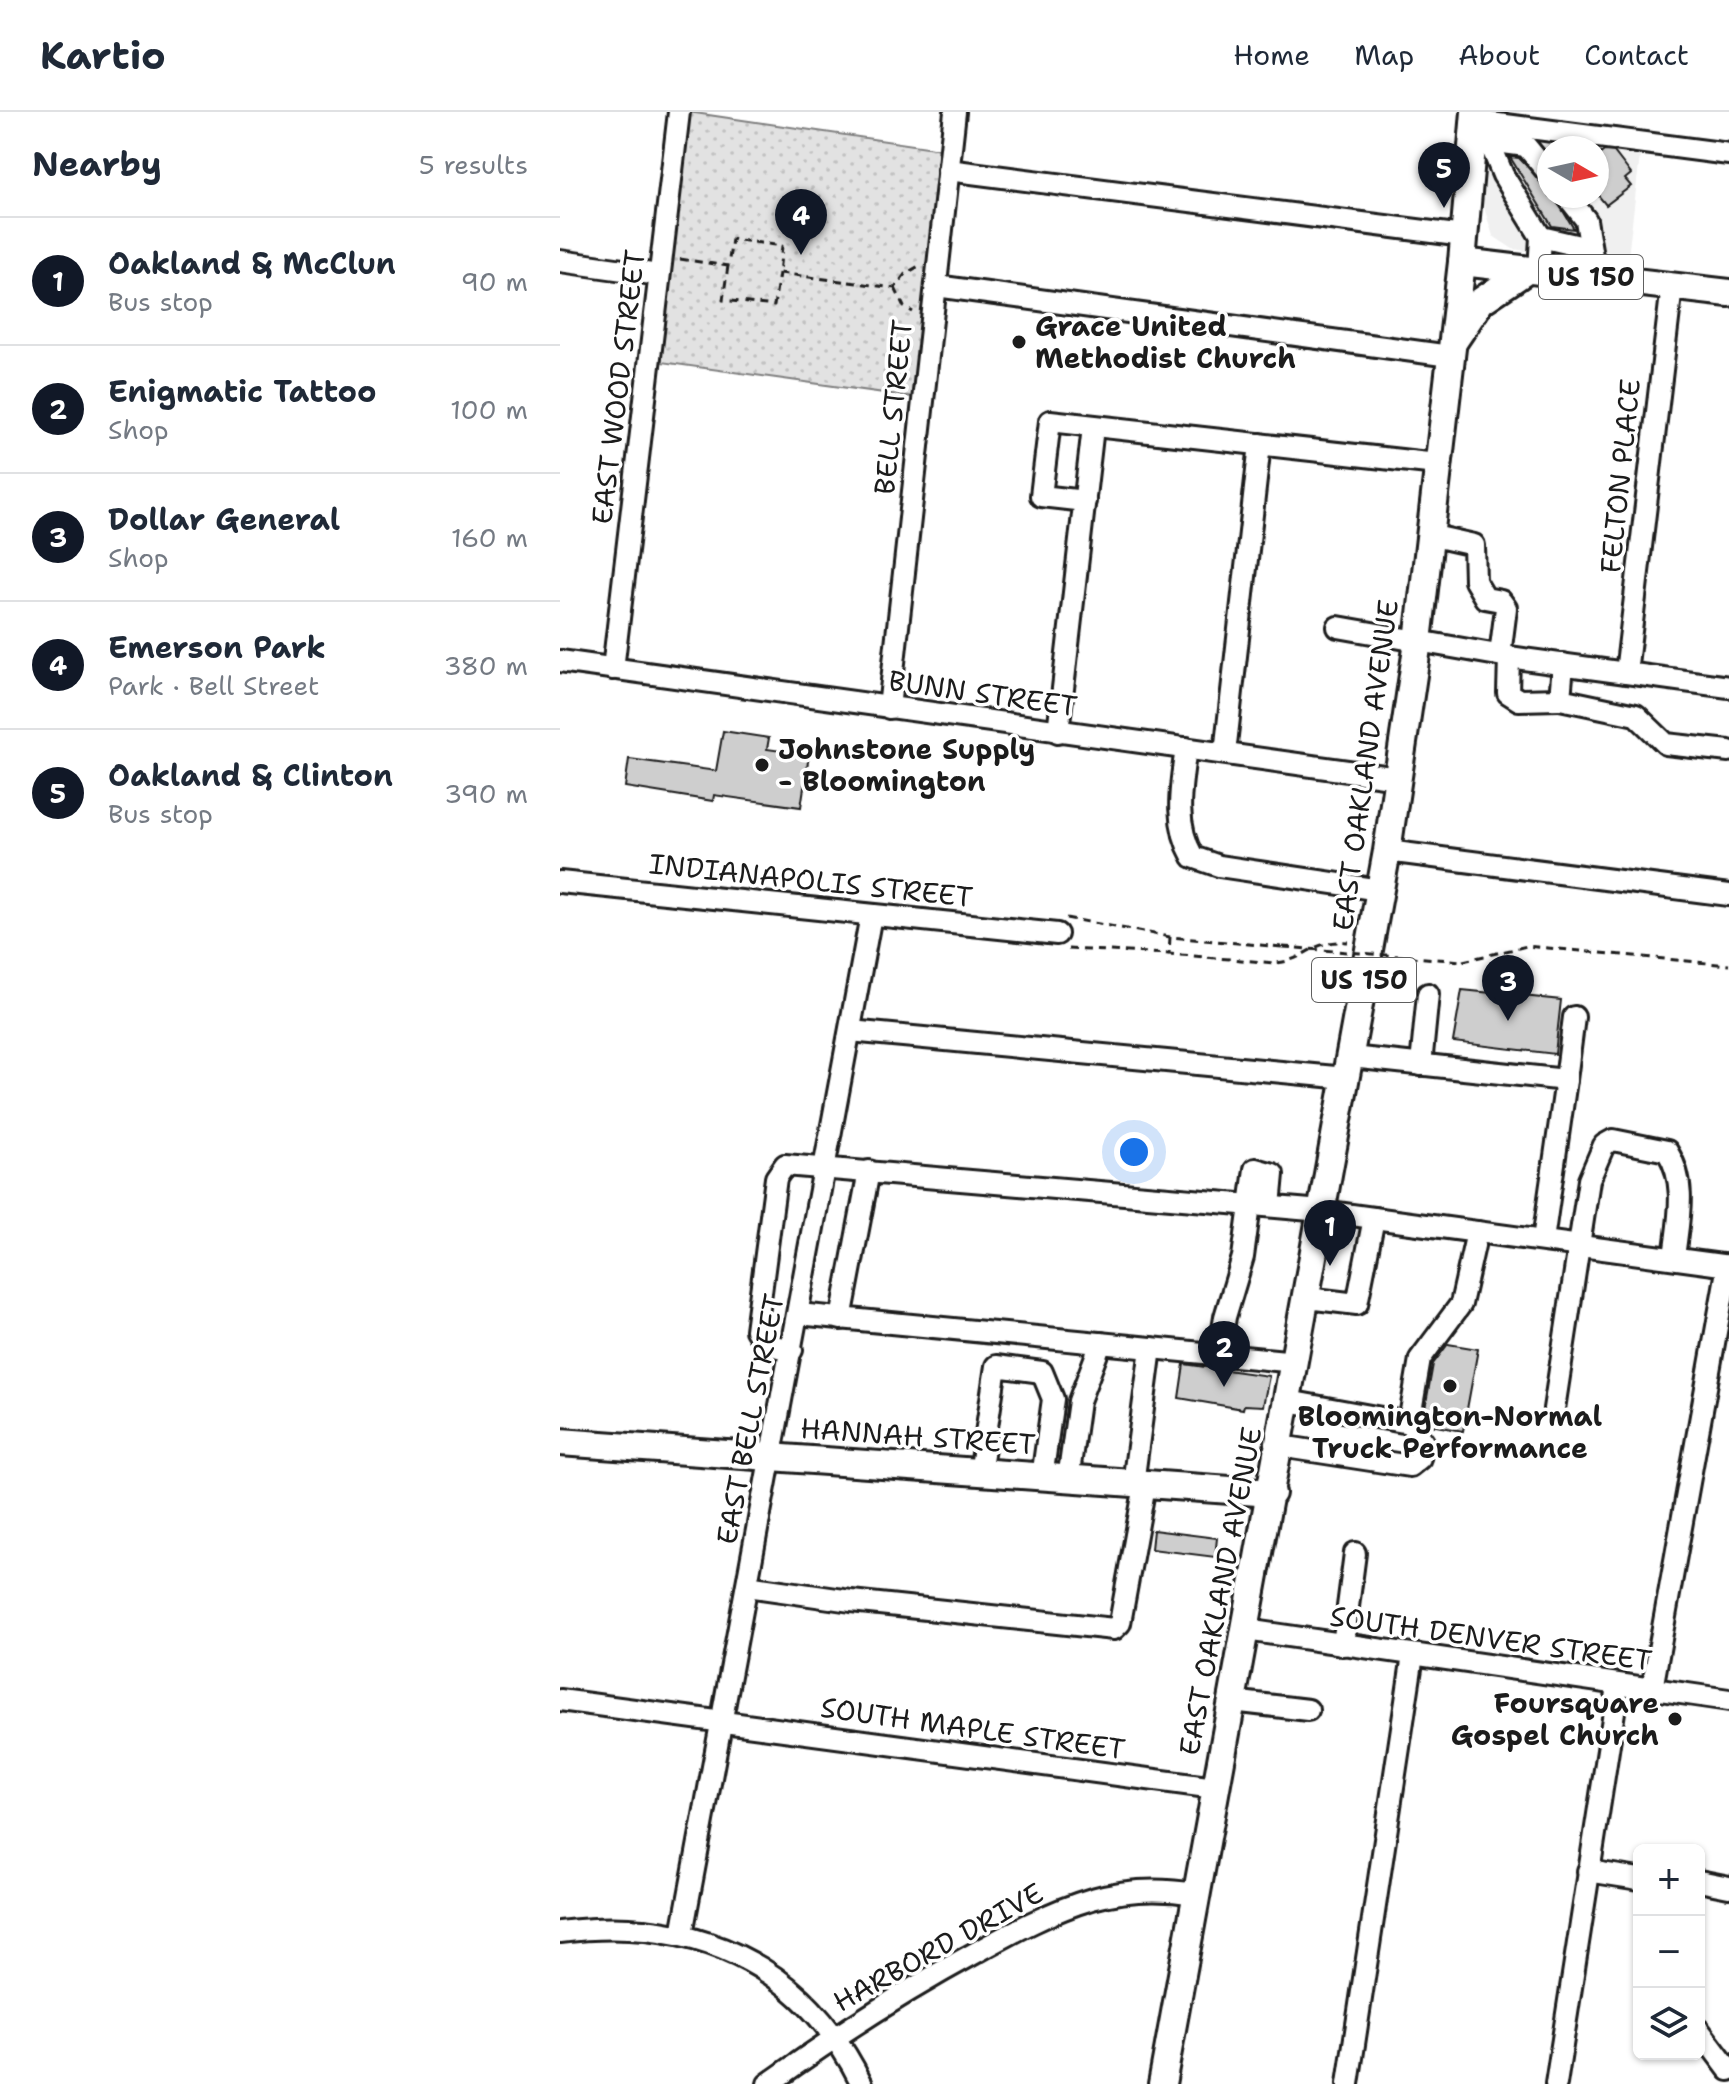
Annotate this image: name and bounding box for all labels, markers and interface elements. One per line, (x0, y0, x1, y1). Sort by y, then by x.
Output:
text: Kartio (40, 30, 166, 81)
text: Home (1233, 36, 1310, 74)
text: Map (1354, 36, 1414, 74)
text: About (1458, 36, 1540, 74)
text: Contact (1584, 36, 1689, 74)
north arrow (1537, 136, 1609, 208)
text: Nearby (32, 141, 162, 187)
pin: 5 (1418, 142, 1470, 208)
text: 5 results (419, 147, 528, 182)
pin: 4 (775, 189, 827, 255)
text: Oakland & McClun (108, 243, 396, 284)
street label: EAST WOOD STREET (582, 248, 654, 526)
road number: US 150 (1539, 255, 1643, 299)
text: 1 (52, 264, 64, 299)
text: 90 m (461, 264, 528, 299)
text: Bus stop (108, 284, 213, 319)
place label: Grace United Methodist Church (1035, 307, 1296, 377)
street label: BELL STREET (865, 318, 921, 496)
marker: Grace United Methodist Church (1010, 333, 1028, 351)
text: Enigmatic Tattoo (108, 371, 377, 412)
street label: FELTON PLACE (1591, 377, 1649, 575)
text: 2 (49, 392, 67, 427)
text: 100 m (450, 392, 528, 427)
text: Shop (108, 412, 169, 447)
text: Dollar General (108, 499, 340, 540)
text: 3 (49, 520, 67, 555)
text: 160 m (451, 520, 528, 555)
text: Shop (108, 540, 169, 575)
street label: EAST OAKLAND AVENUE (1323, 597, 1407, 933)
text: Emerson Park (108, 627, 326, 668)
text: 4 (49, 648, 67, 683)
text: 380 m (443, 648, 528, 683)
street label: BUNN STREET (886, 661, 1080, 725)
text: Park · Bell Street (108, 668, 319, 703)
place label: Johnstone Supply - Bloomington (778, 730, 1035, 800)
text: Oakland & Clinton (108, 755, 393, 796)
marker: Johnstone Supply - Bloomington (753, 756, 771, 774)
text: 5 (50, 776, 66, 811)
text: 390 m (444, 776, 528, 811)
text: Bus stop (108, 796, 213, 831)
street label: INDIANAPOLIS STREET (647, 844, 975, 916)
pin: 3 (1482, 955, 1534, 1021)
road number: US 150 (1312, 958, 1416, 1002)
your location (1114, 1132, 1154, 1172)
pin: 1 (1304, 1200, 1356, 1266)
street label: EAST BELL STREET (707, 1290, 793, 1548)
pin: 2 (1198, 1321, 1250, 1387)
marker: Bloomington-Normal Truck Performance (1441, 1377, 1459, 1395)
place label: Bloomington-Normal Truck Performance (1298, 1397, 1603, 1467)
street label: HANNAH STREET (799, 1409, 1037, 1463)
street label: EAST OAKLAND AVENUE (1169, 1423, 1271, 1759)
street label: SOUTH DENVER STREET (1328, 1597, 1654, 1679)
place label: Foursquare Gospel Church (1451, 1684, 1659, 1754)
street label: SOUTH MAPLE STREET (818, 1688, 1128, 1768)
marker: Foursquare Gospel Church (1666, 1710, 1684, 1728)
map controls (1633, 1844, 1705, 2060)
button: + (1633, 1844, 1705, 1916)
street label: HARBORD DRIVE (826, 1874, 1050, 2020)
button: − (1633, 1916, 1705, 1988)
button: layers (1633, 1988, 1705, 2060)

